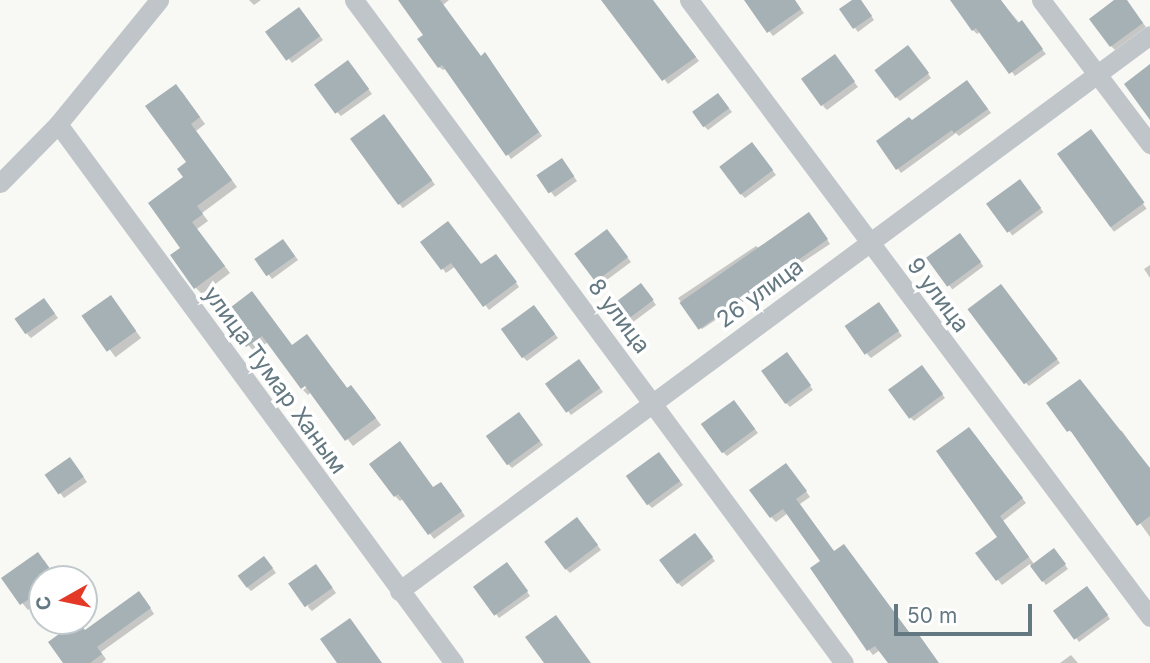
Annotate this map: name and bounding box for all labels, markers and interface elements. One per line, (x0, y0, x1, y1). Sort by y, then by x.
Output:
street label: 26 улица (711, 252, 809, 334)
street label: 9 улица (901, 252, 975, 338)
street label: 8 улица (582, 273, 656, 359)
street label: улица Тумар Ханым (198, 281, 352, 479)
north arrow (28, 565, 98, 635)
scale bar (898, 590, 1036, 634)
text: С (31, 594, 56, 612)
text: 50 m (907, 603, 957, 628)

